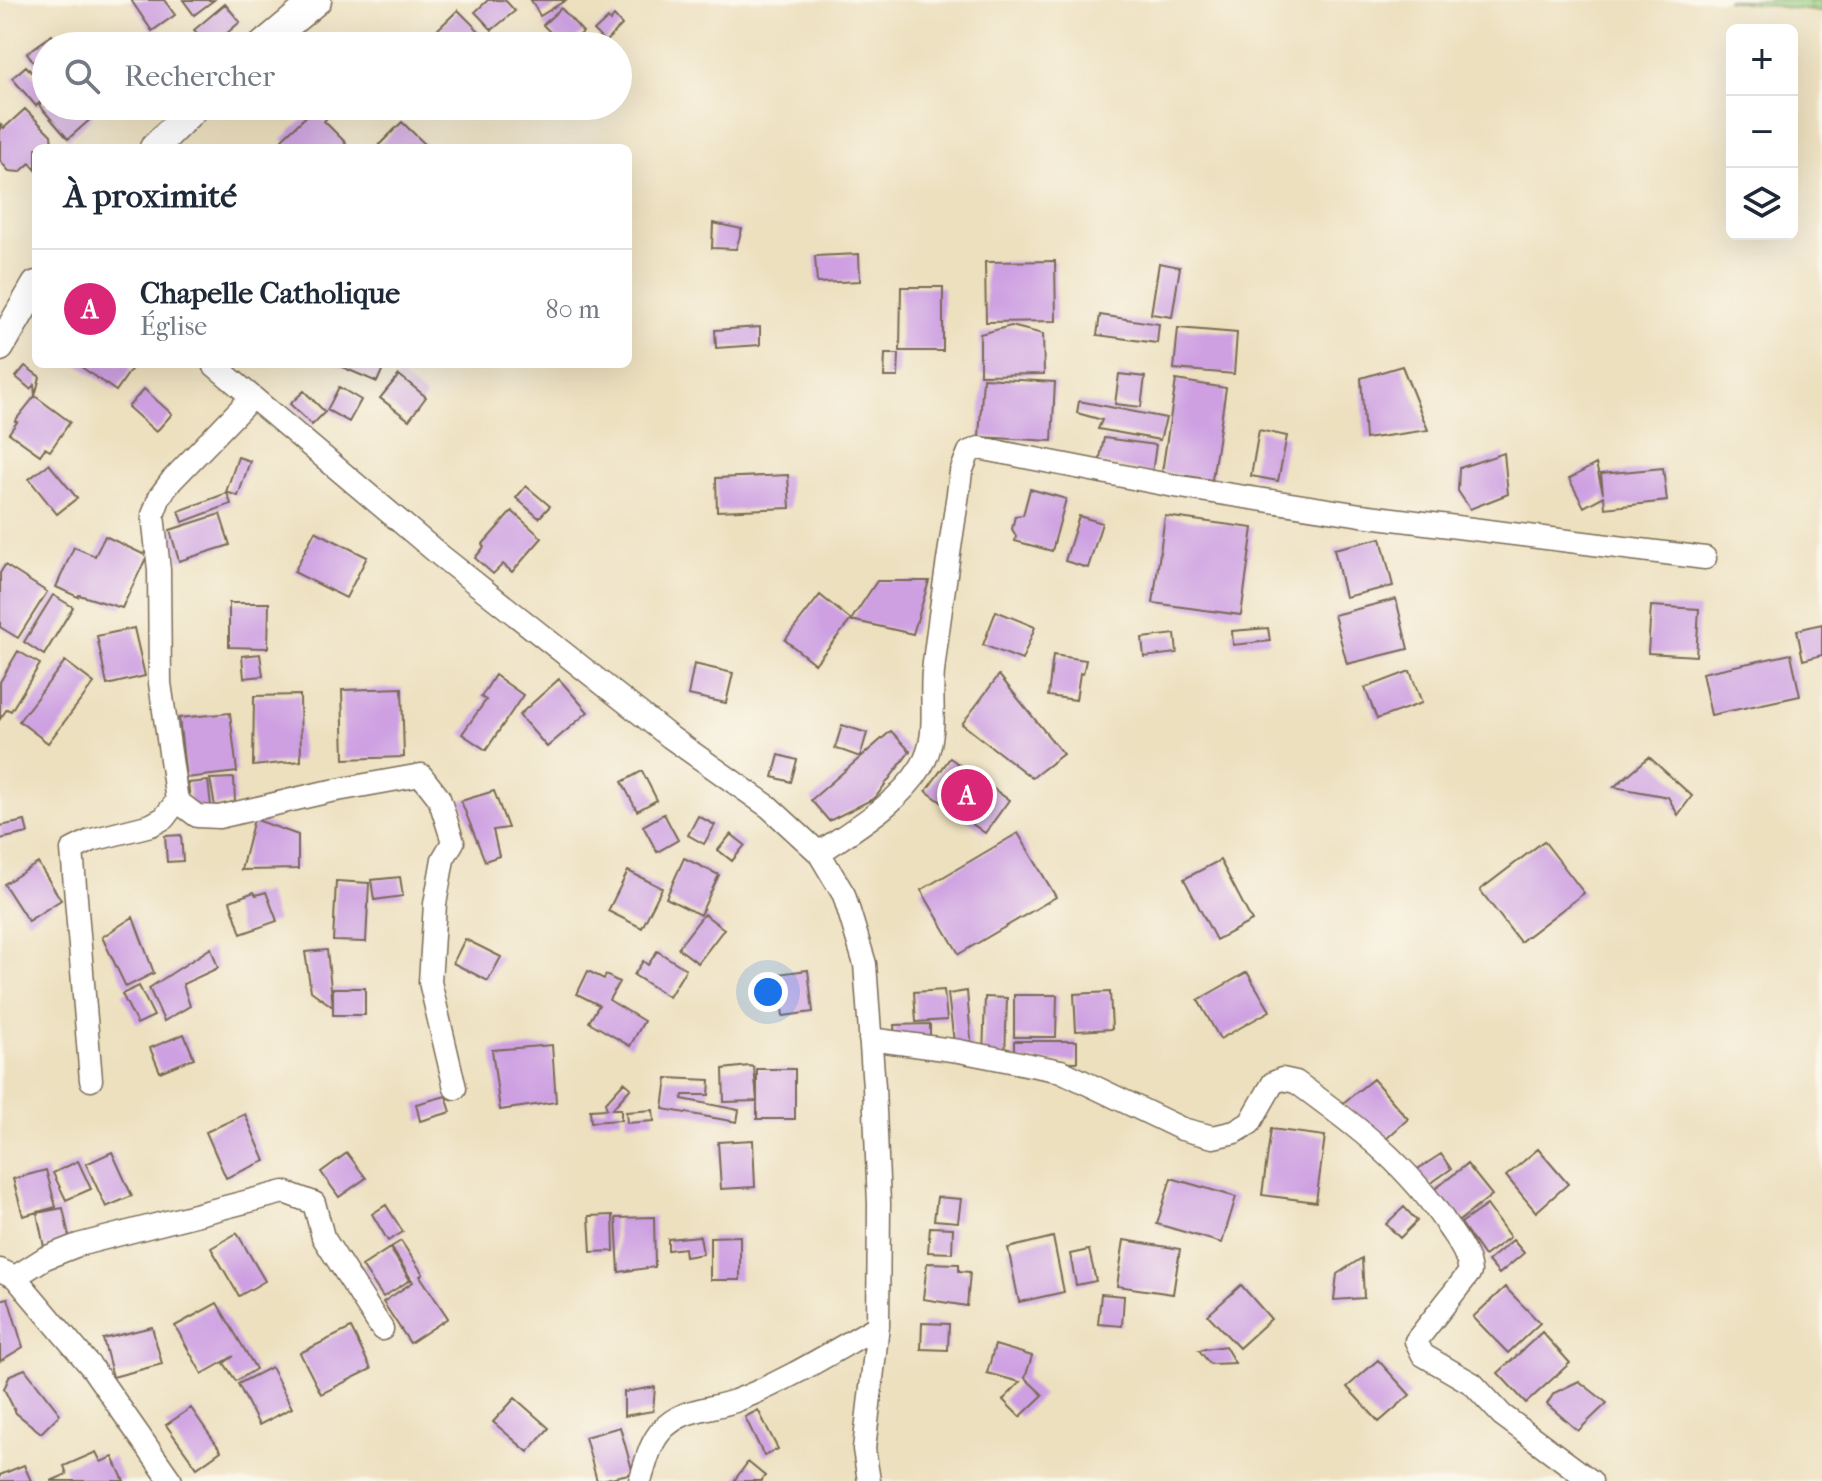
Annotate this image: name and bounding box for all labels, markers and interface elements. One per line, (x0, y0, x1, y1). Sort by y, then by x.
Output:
map controls (1726, 24, 1798, 240)
button: + (1726, 24, 1798, 96)
search box (32, 32, 632, 120)
icon: search (60, 54, 104, 98)
text: Rechercher (124, 59, 275, 94)
button: − (1726, 96, 1798, 168)
button: layers (1726, 168, 1798, 240)
text: À proximité (64, 176, 237, 216)
text: Chapelle Catholique (140, 276, 400, 311)
text: A (82, 294, 98, 325)
text: 80 m (545, 294, 600, 325)
text: Église (140, 311, 207, 342)
pin: A (941, 765, 993, 825)
your location (748, 972, 788, 1012)

